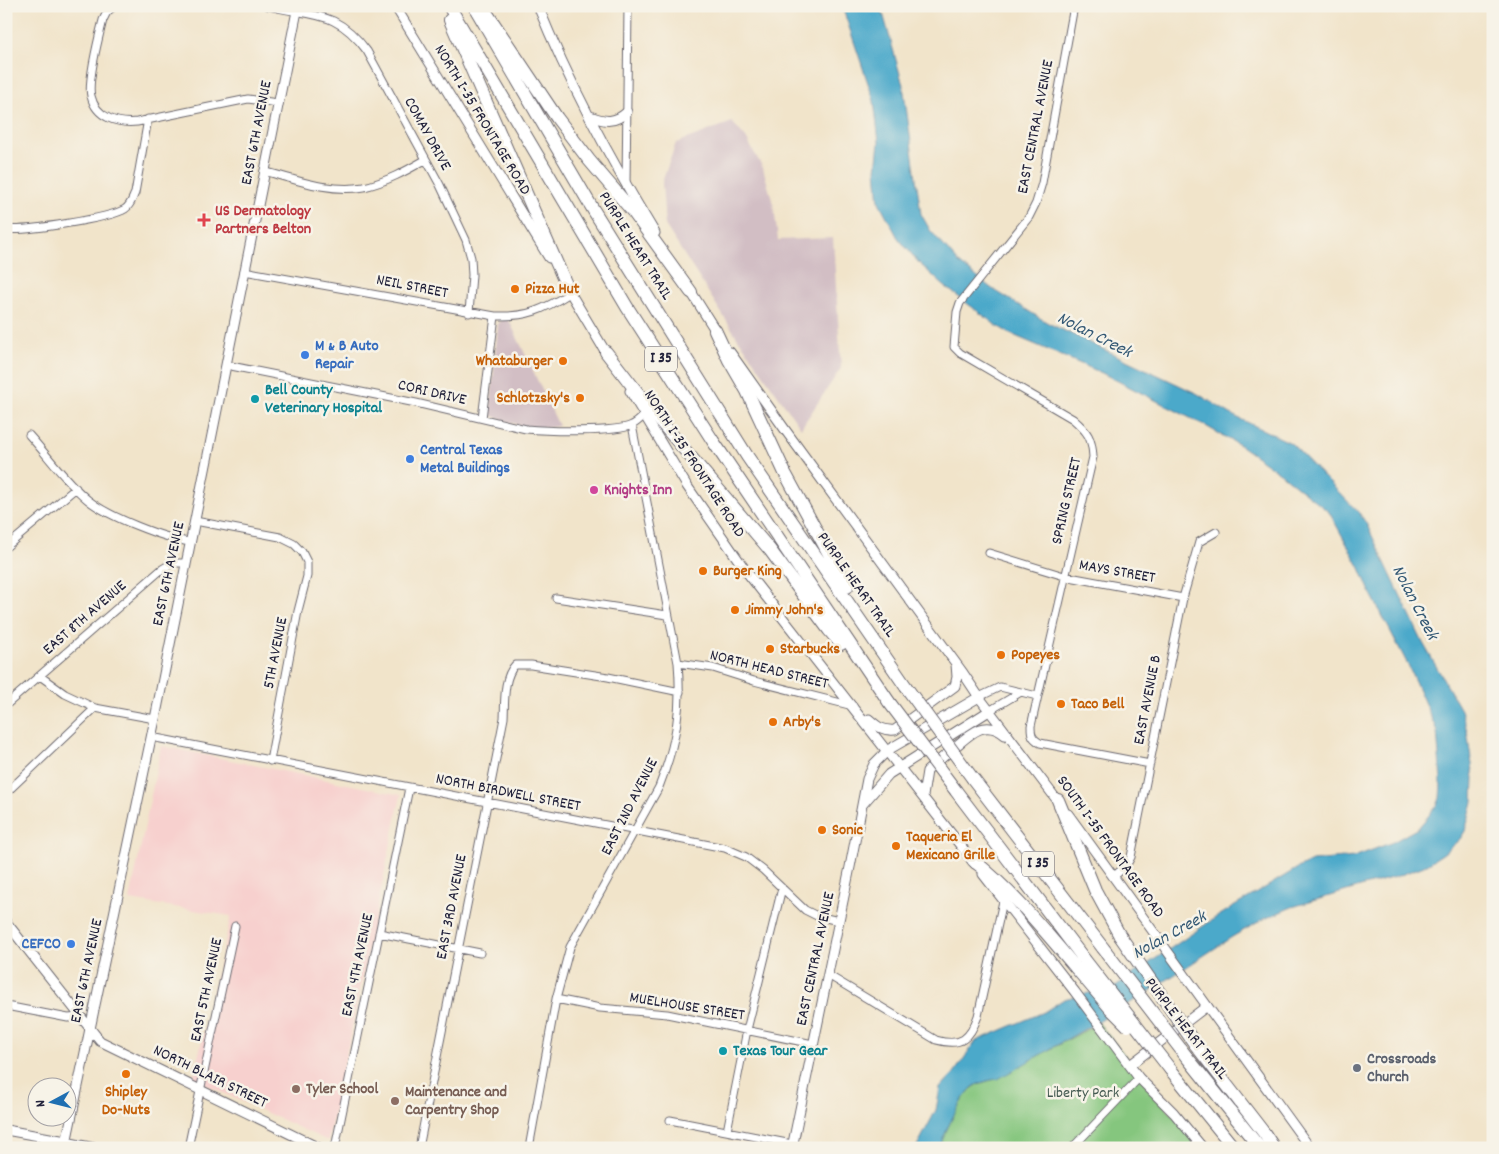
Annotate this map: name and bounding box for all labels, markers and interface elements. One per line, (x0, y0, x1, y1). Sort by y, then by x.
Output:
street label: NORTH I-35 FRONTAGE ROAD (428, 40, 536, 200)
street label: EAST CENTRAL AVENUE (1012, 57, 1060, 196)
street label: EAST 6TH AVENUE (236, 78, 279, 187)
street label: COMAY DRIVE (397, 93, 457, 175)
street label: PURPLE HEART TRAIL (592, 187, 678, 305)
place label: US Dermatology Partners Belton (215, 200, 312, 241)
marker: US Dermatology Partners Belton (197, 213, 211, 227)
street label: NEIL STREET (374, 269, 450, 305)
place label: Pizza Hut (525, 278, 580, 301)
marker: Pizza Hut (509, 283, 521, 295)
water label: Nolan Creek (1052, 307, 1137, 366)
place label: M & B Auto Repair (315, 335, 379, 376)
road number: I 35 (645, 346, 677, 372)
marker: M & B Auto Repair (299, 349, 311, 361)
place label: Whataburger (476, 350, 554, 373)
marker: Whataburger (557, 355, 569, 367)
street label: CORI DRIVE (396, 374, 469, 412)
place label: Bell County Veterinary Hospital (265, 379, 382, 420)
street label: NORTH I-35 FRONTAGE ROAD (638, 386, 750, 542)
place label: Schlotzsky's (497, 387, 570, 410)
marker: Schlotzsky's (574, 392, 586, 404)
marker: Bell County Veterinary Hospital (249, 393, 261, 405)
place label: Central Texas Metal Buildings (420, 439, 510, 480)
marker: Central Texas Metal Buildings (404, 453, 416, 465)
street label: SPRING STREET (1046, 455, 1088, 547)
place label: Knights Inn (604, 479, 672, 502)
marker: Knights Inn (588, 484, 600, 496)
street label: EAST 6TH AVENUE (147, 519, 191, 628)
street label: PURPLE HEART TRAIL (811, 528, 901, 643)
street label: MAYS STREET (1077, 554, 1157, 590)
place label: Burger King (713, 560, 782, 583)
water label: Nolan Creek (1385, 561, 1444, 646)
marker: Burger King (697, 565, 709, 577)
street label: EAST 8TH AVENUE (38, 575, 132, 661)
place label: Jimmy John's (745, 599, 824, 622)
marker: Jimmy John's (729, 604, 741, 616)
street label: 5TH AVENUE (258, 615, 294, 691)
place label: Starbucks (780, 638, 840, 661)
marker: Starbucks (764, 643, 776, 655)
street label: NORTH HEAD STREET (707, 644, 831, 696)
place label: Popeyes (1011, 644, 1060, 667)
marker: Popeyes (995, 649, 1007, 661)
street label: EAST AVENUE B (1128, 653, 1168, 747)
place label: Taco Bell (1071, 693, 1125, 716)
marker: Taco Bell (1055, 698, 1067, 710)
place label: Arby's (783, 711, 821, 734)
marker: Arby's (767, 716, 779, 728)
street label: EAST 2ND AVENUE (596, 754, 665, 860)
street label: NORTH BIRDWELL STREET (434, 768, 583, 818)
street label: SOUTH I-35 FRONTAGE ROAD (1050, 771, 1170, 923)
place label: Sonic (832, 819, 863, 842)
marker: Sonic (816, 824, 828, 836)
place label: Taqueria El Mexicano Grille (906, 826, 995, 867)
marker: Taqueria El Mexicano Grille (890, 840, 902, 852)
street label: EAST 3RD AVENUE (431, 852, 474, 961)
road number: I 35 (1022, 852, 1054, 876)
street label: EAST CENTRAL AVENUE (791, 889, 842, 1028)
water label: Nolan Creek (1129, 905, 1213, 967)
street label: EAST 4TH AVENUE (336, 911, 380, 1019)
street label: EAST 6TH AVENUE (65, 916, 109, 1025)
place label: CEFCO (22, 933, 61, 956)
street label: EAST 5TH AVENUE (185, 935, 229, 1044)
marker: CEFCO (65, 938, 77, 950)
street label: PURPLE HEART TRAIL (1139, 973, 1234, 1085)
street label: MUELHOUSE STREET (628, 987, 747, 1028)
street label: NORTH BLAIR STREET (149, 1039, 272, 1115)
place label: Texas Tour Gear (733, 1040, 828, 1063)
marker: Texas Tour Gear (717, 1045, 729, 1057)
place label: Crossroads Church (1367, 1048, 1436, 1089)
marker: Crossroads Church (1351, 1062, 1363, 1074)
marker: Shipley Do-Nuts (120, 1068, 132, 1080)
north arrow (28, 1076, 78, 1126)
place label: Tyler School (306, 1078, 378, 1101)
place label: Shipley Do-Nuts (102, 1081, 150, 1122)
place label: Maintenance and Carpentry Shop (405, 1081, 507, 1122)
park label: Liberty Park (1047, 1082, 1119, 1105)
marker: Tyler School (290, 1083, 302, 1095)
marker: Maintenance and Carpentry Shop (389, 1095, 401, 1107)
text: N (31, 1099, 51, 1108)

